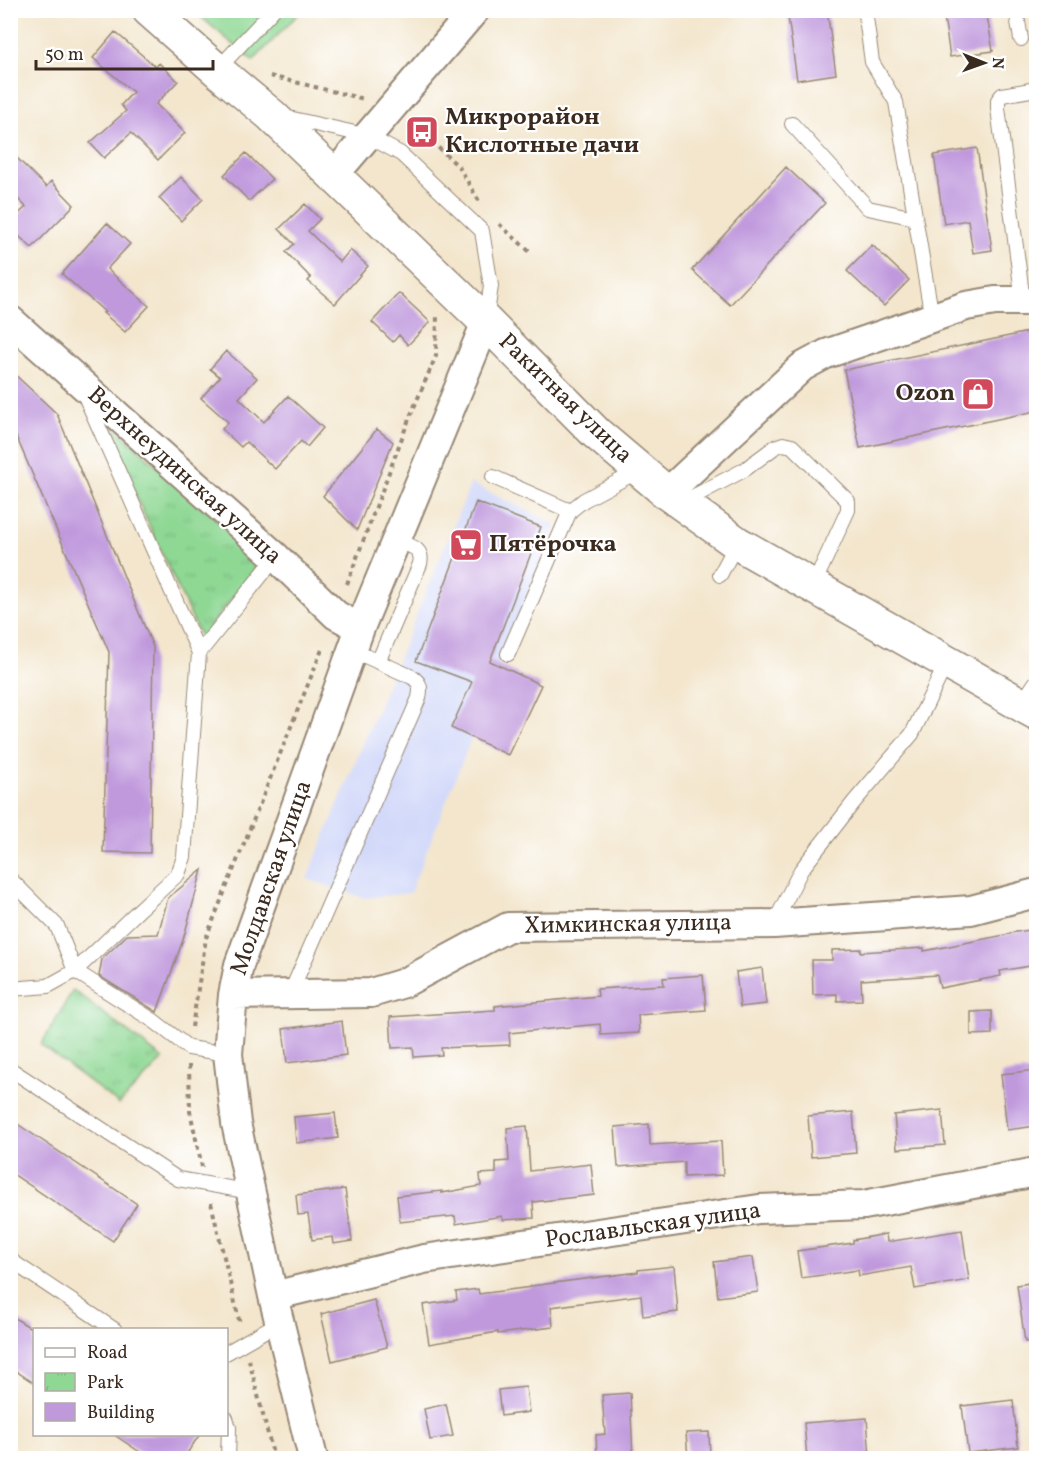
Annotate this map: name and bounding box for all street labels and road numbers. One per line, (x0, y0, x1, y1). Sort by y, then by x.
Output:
street label: Ракитная улица (490, 326, 640, 472)
street label: Верхнеудинская улица (79, 379, 289, 573)
street label: Молдавская улица (223, 776, 321, 980)
street label: Химкинская улица (524, 906, 732, 944)
street label: Рославльская улица (543, 1194, 763, 1258)

